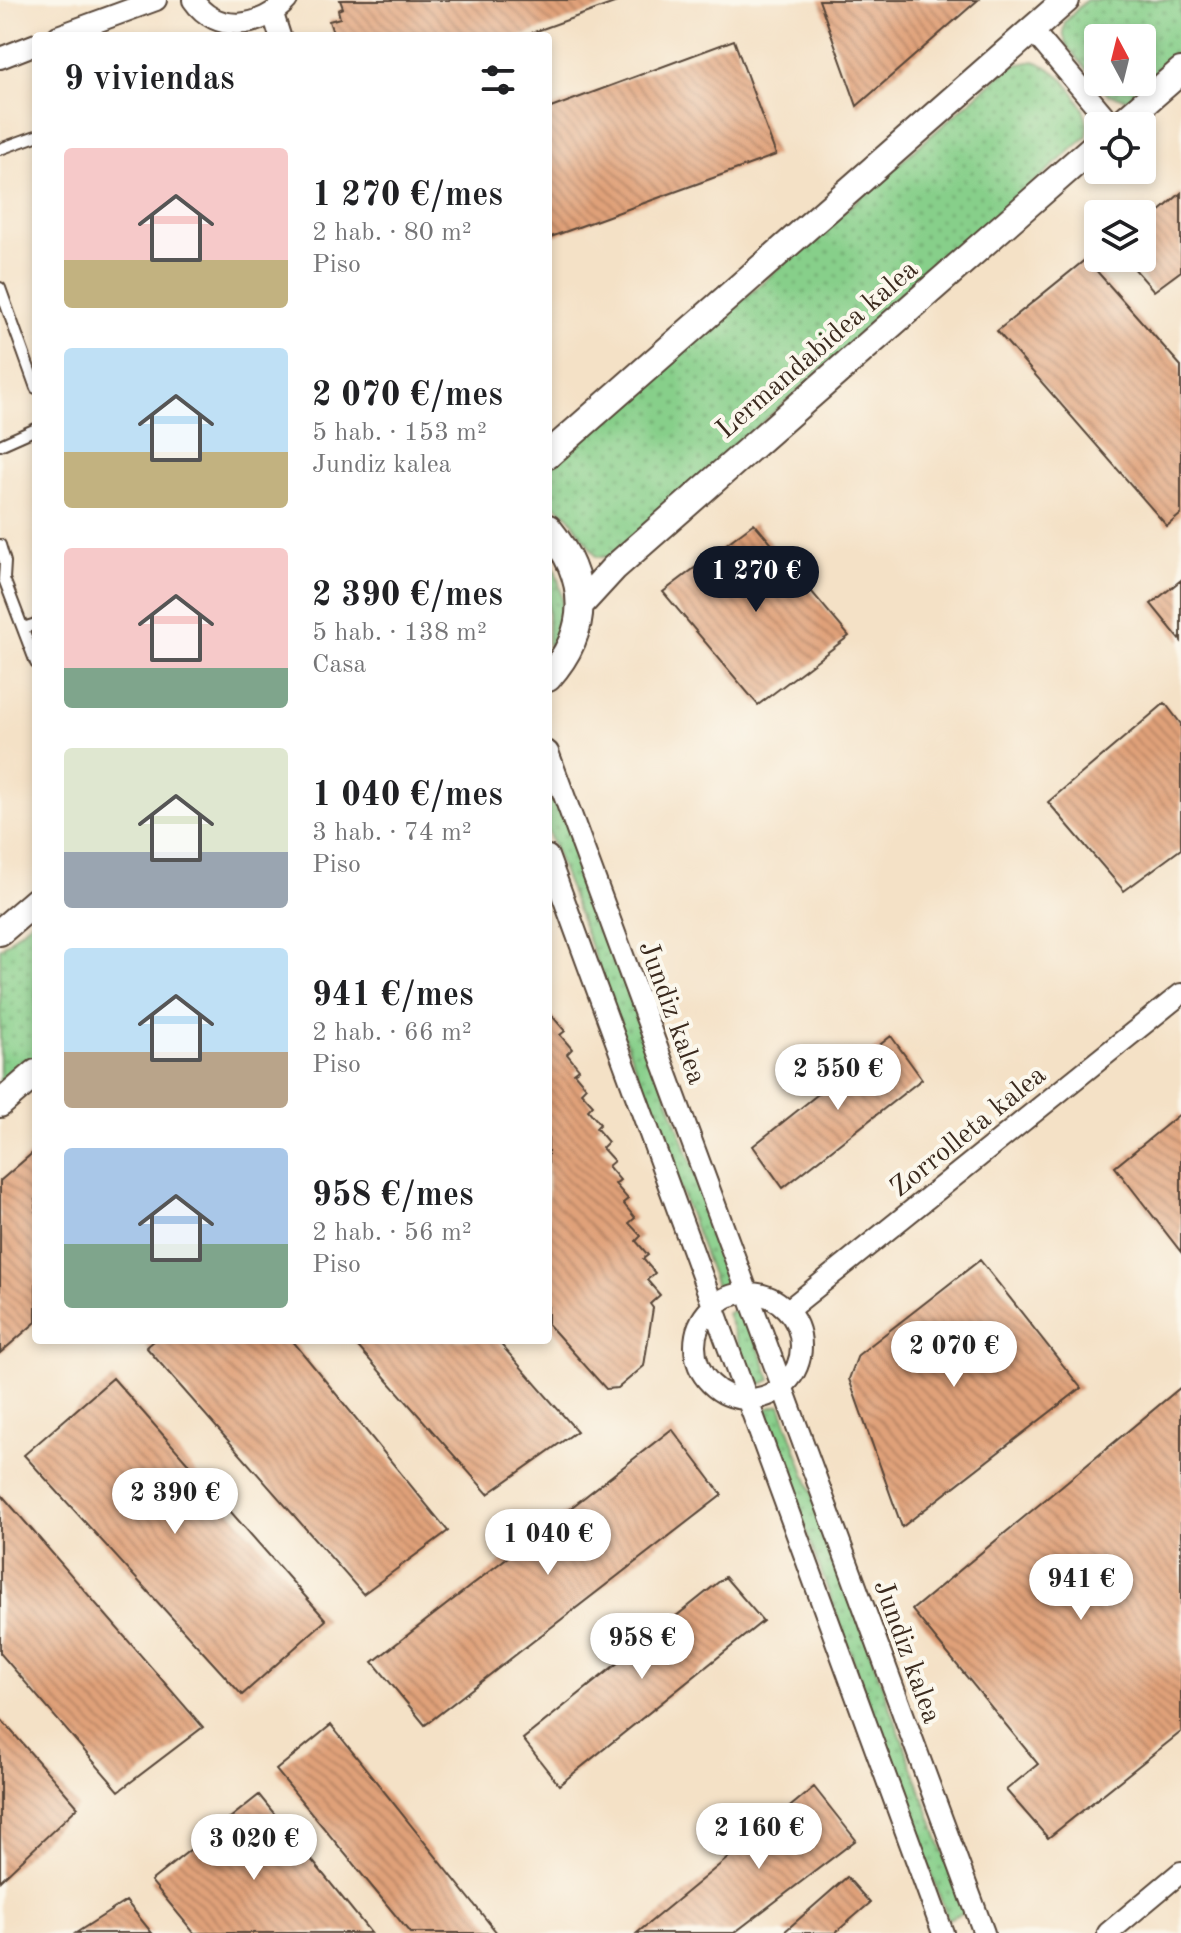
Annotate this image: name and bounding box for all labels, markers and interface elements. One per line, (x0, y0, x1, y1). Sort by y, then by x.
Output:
north arrow (1084, 24, 1156, 96)
map controls (1084, 24, 1156, 272)
icon: filters (476, 58, 520, 102)
text: 9 viviendas (64, 63, 235, 97)
button: locate (1084, 112, 1156, 184)
text: 1 270 €/mes (312, 179, 503, 213)
icon: home (128, 180, 224, 276)
button: layers (1084, 200, 1156, 272)
text: 2 hab. · 80 m² (312, 220, 472, 246)
text: Piso (312, 252, 361, 278)
street label: Lermandabidea kalea (712, 255, 924, 445)
text: 2 070 €/mes (312, 379, 503, 413)
icon: home (128, 380, 224, 476)
text: 5 hab. · 153 m² (312, 420, 487, 446)
text: Jundiz kalea (312, 452, 451, 478)
pin: 1 270 € (682, 546, 830, 614)
text: 1 270 € (711, 559, 801, 585)
text: 2 390 €/mes (312, 579, 503, 613)
icon: home (128, 580, 224, 676)
text: 5 hab. · 138 m² (312, 620, 487, 646)
text: Casa (312, 652, 366, 678)
text: 1 040 €/mes (312, 779, 503, 813)
icon: home (128, 780, 224, 876)
text: 3 hab. · 74 m² (312, 820, 472, 846)
text: Piso (312, 852, 361, 878)
street label: Jundiz kalea (632, 938, 710, 1089)
text: 941 €/mes (312, 979, 474, 1013)
icon: home (128, 980, 224, 1076)
text: 2 hab. · 66 m² (312, 1020, 472, 1046)
pin: 2 550 € (764, 1044, 912, 1112)
text: Piso (312, 1052, 361, 1078)
text: 2 550 € (793, 1057, 883, 1083)
street label: Zorrolleta kalea (886, 1061, 1052, 1203)
text: 958 €/mes (312, 1179, 474, 1213)
icon: home (128, 1180, 224, 1276)
text: 2 hab. · 56 m² (312, 1220, 472, 1246)
text: Piso (312, 1252, 361, 1278)
pin: 2 070 € (880, 1321, 1028, 1389)
text: 2 070 € (909, 1334, 999, 1360)
pin: 2 390 € (101, 1468, 249, 1536)
text: 2 390 € (130, 1481, 220, 1507)
pin: 1 040 € (474, 1509, 622, 1577)
text: 1 040 € (503, 1522, 593, 1548)
pin: 941 € (1025, 1554, 1137, 1622)
text: 941 € (1047, 1567, 1115, 1593)
street label: Jundiz kalea (867, 1577, 945, 1728)
pin: 958 € (586, 1613, 698, 1681)
text: 958 € (608, 1626, 676, 1652)
pin: 2 160 € (685, 1803, 833, 1871)
pin: 3 020 € (180, 1814, 328, 1882)
text: 2 160 € (714, 1816, 804, 1842)
text: 3 020 € (209, 1827, 299, 1853)

